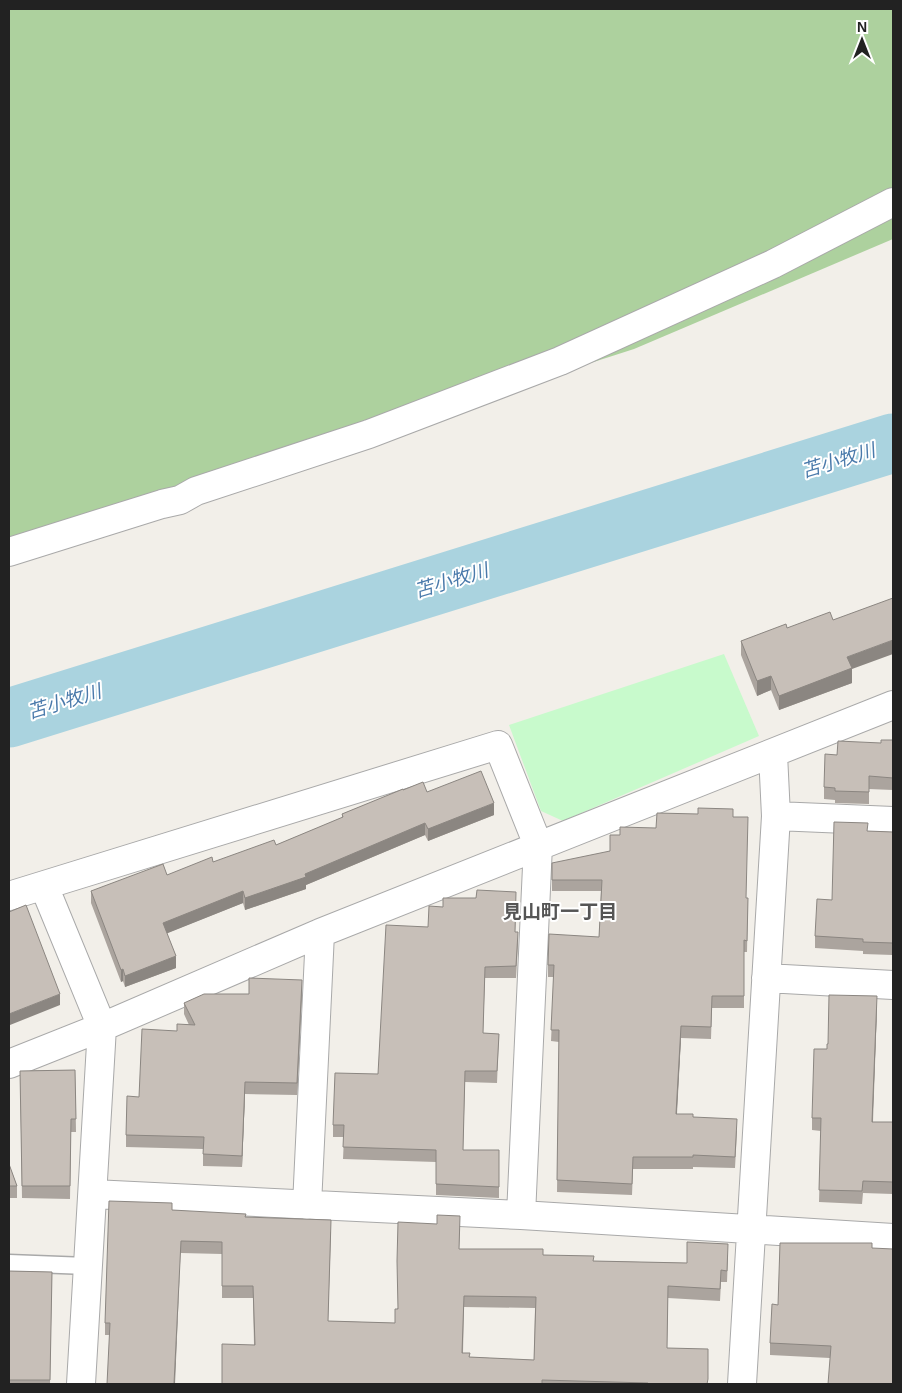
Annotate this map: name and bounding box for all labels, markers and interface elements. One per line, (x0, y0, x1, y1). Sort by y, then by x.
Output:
north arrow (837, 15, 887, 65)
text: N (857, 19, 867, 35)
water label: 苫小牧川 (799, 439, 879, 482)
water label: 苫小牧川 (412, 559, 492, 602)
water label: 苫小牧川 (25, 680, 105, 723)
district label: 見山町一丁目 (503, 901, 617, 922)

